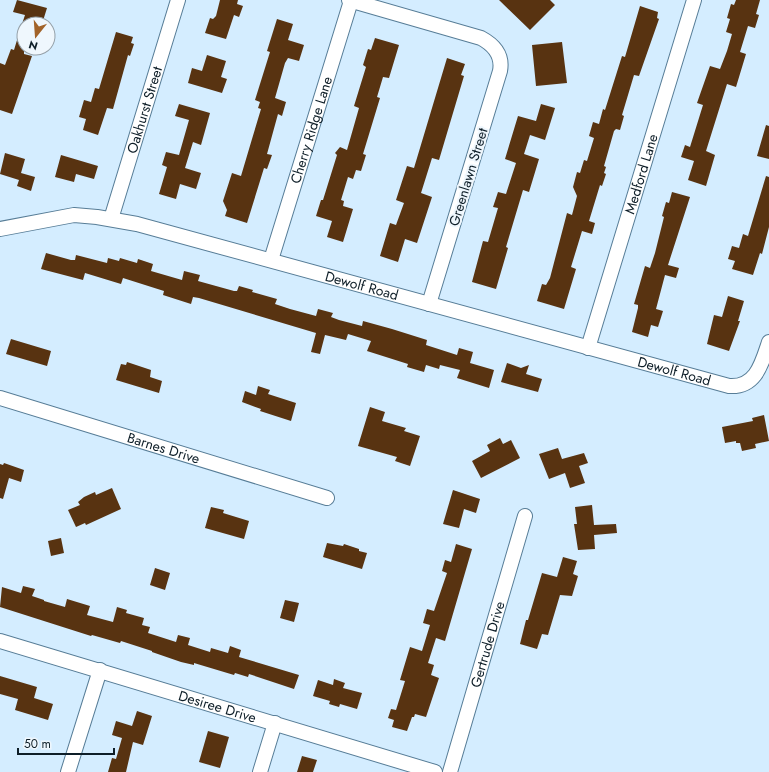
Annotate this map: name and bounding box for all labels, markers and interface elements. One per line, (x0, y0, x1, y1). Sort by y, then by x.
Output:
north arrow (16, 16, 56, 56)
text: N (27, 37, 40, 54)
street label: Oakhurst Street (122, 63, 167, 156)
street label: Cherry Ridge Lane (285, 74, 337, 186)
street label: Greenlawn Street (444, 125, 493, 228)
street label: Medford Lane (619, 131, 663, 216)
street label: Dewolf Road (323, 266, 401, 305)
street label: Dewolf Road (635, 351, 713, 391)
street label: Barnes Drive (125, 427, 202, 469)
street label: Gertrude Drive (465, 599, 510, 690)
street label: Desiree Drive (176, 685, 259, 728)
scale bar (18, 730, 114, 756)
text: 50 m (24, 735, 51, 753)

